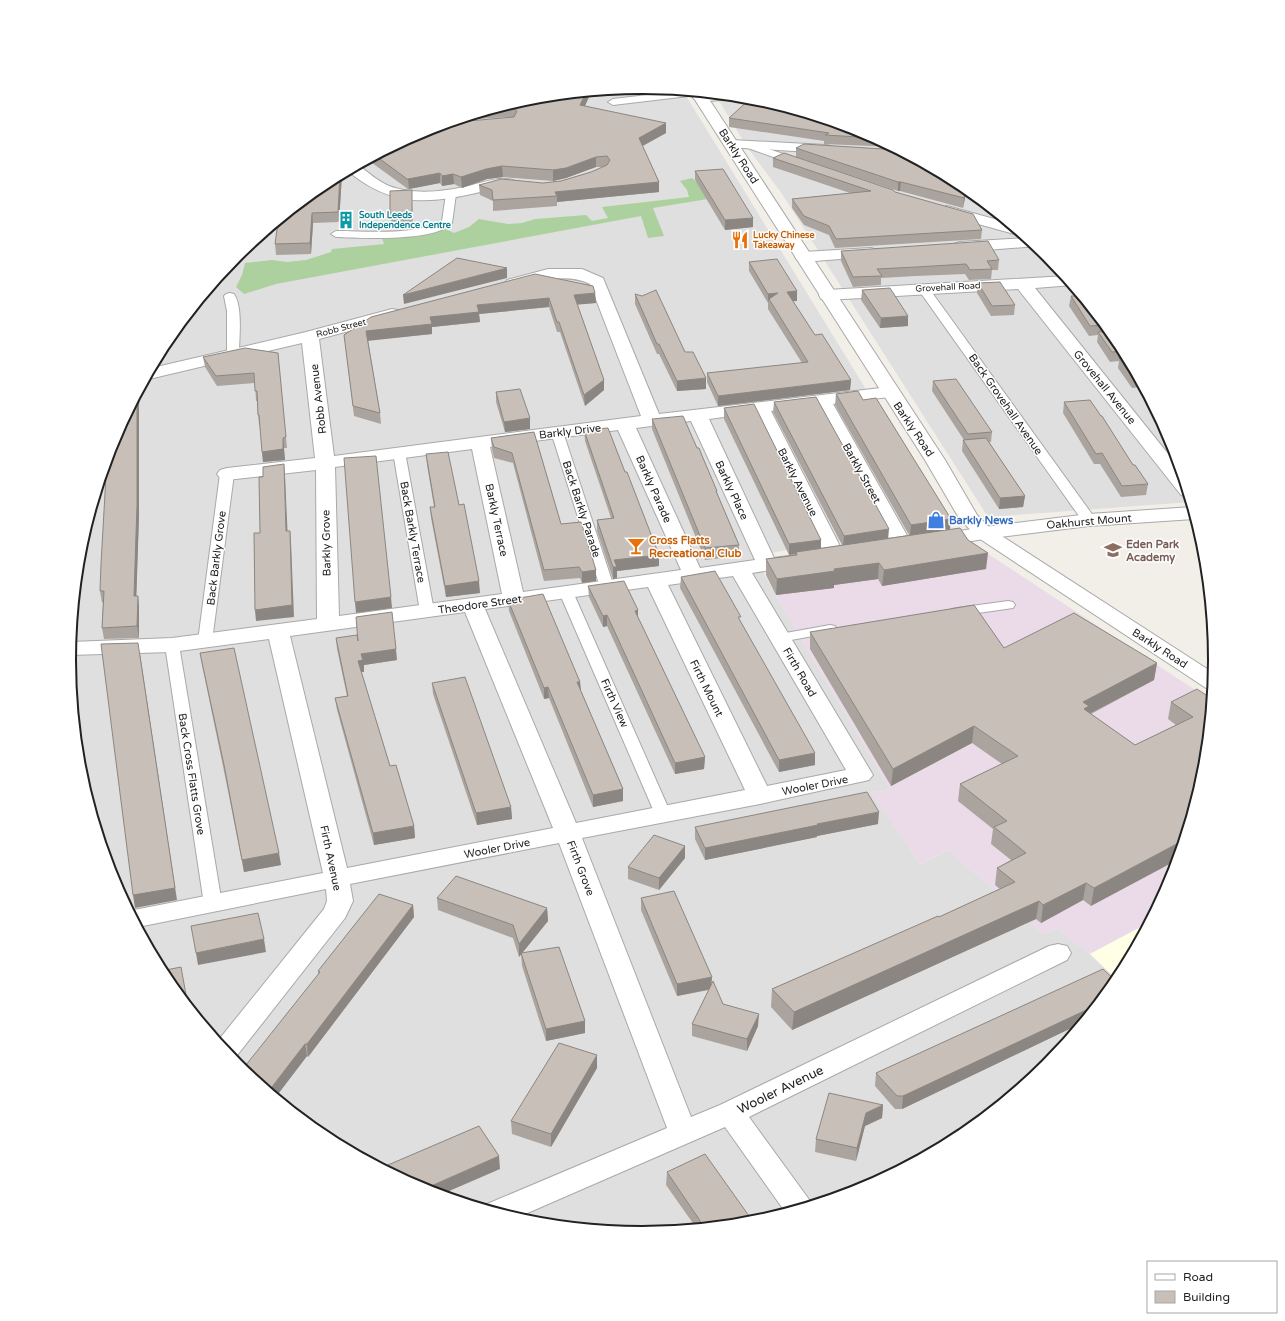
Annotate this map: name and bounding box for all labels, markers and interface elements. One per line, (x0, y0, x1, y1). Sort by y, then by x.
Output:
street label: Barkly Road (716, 126, 761, 186)
building icon: South Leeds Independence Centre (336, 210, 356, 230)
place label: South Leeds Independence Centre (359, 210, 451, 231)
restaurant icon: Lucky Chinese Takeaway (730, 230, 750, 250)
place label: Lucky Chinese Takeaway (752, 230, 815, 251)
street label: Grovehall Road (915, 280, 981, 295)
street label: Robb Street (315, 316, 368, 340)
street label: Grovehall Avenue (1071, 348, 1138, 427)
street label: Back Grovehall Avenue (966, 351, 1045, 457)
street label: Robb Avenue (308, 363, 329, 435)
street label: Barkly Road (891, 399, 937, 459)
street label: Barkly Drive (538, 421, 602, 442)
street label: Barkly Street (840, 441, 883, 506)
street label: Barkly Avenue (775, 446, 820, 519)
street label: Barkly Parade (633, 454, 674, 525)
street label: Back Barkly Parade (560, 459, 603, 559)
street label: Barkly Place (712, 459, 751, 522)
street label: Back Barkly Terrace (397, 480, 428, 584)
street label: Barkly Terrace (482, 482, 511, 558)
street label: Back Barkly Grove (204, 510, 229, 606)
street label: Barkly Grove (319, 510, 334, 576)
shop icon: Barkly News (926, 510, 946, 530)
street label: Oakhurst Mount (1046, 511, 1132, 532)
place label: Barkly News (949, 514, 1014, 528)
place label: Cross Flatts Recreational Club (649, 534, 741, 560)
bar icon: Cross Flatts Recreational Club (626, 536, 646, 556)
place label: Eden Park Academy (1126, 538, 1179, 565)
school or university icon: Eden Park Academy (1103, 540, 1123, 560)
street label: Theodore Street (437, 592, 523, 617)
street label: Barkly Road (1130, 626, 1190, 671)
street label: Firth Road (780, 645, 819, 699)
street label: Firth Mount (687, 658, 726, 719)
street label: Firth View (598, 677, 631, 730)
street label: Back Cross Flatts Grove (175, 712, 208, 836)
street label: Wooler Drive (781, 773, 849, 798)
street label: Firth Avenue (317, 824, 344, 892)
street label: Wooler Drive (463, 836, 531, 861)
street label: Firth Grove (564, 839, 597, 898)
street label: Wooler Avenue (735, 1062, 826, 1118)
legend (1147, 1261, 1277, 1313)
text: Road (1183, 1270, 1213, 1284)
text: Building (1183, 1290, 1230, 1304)

